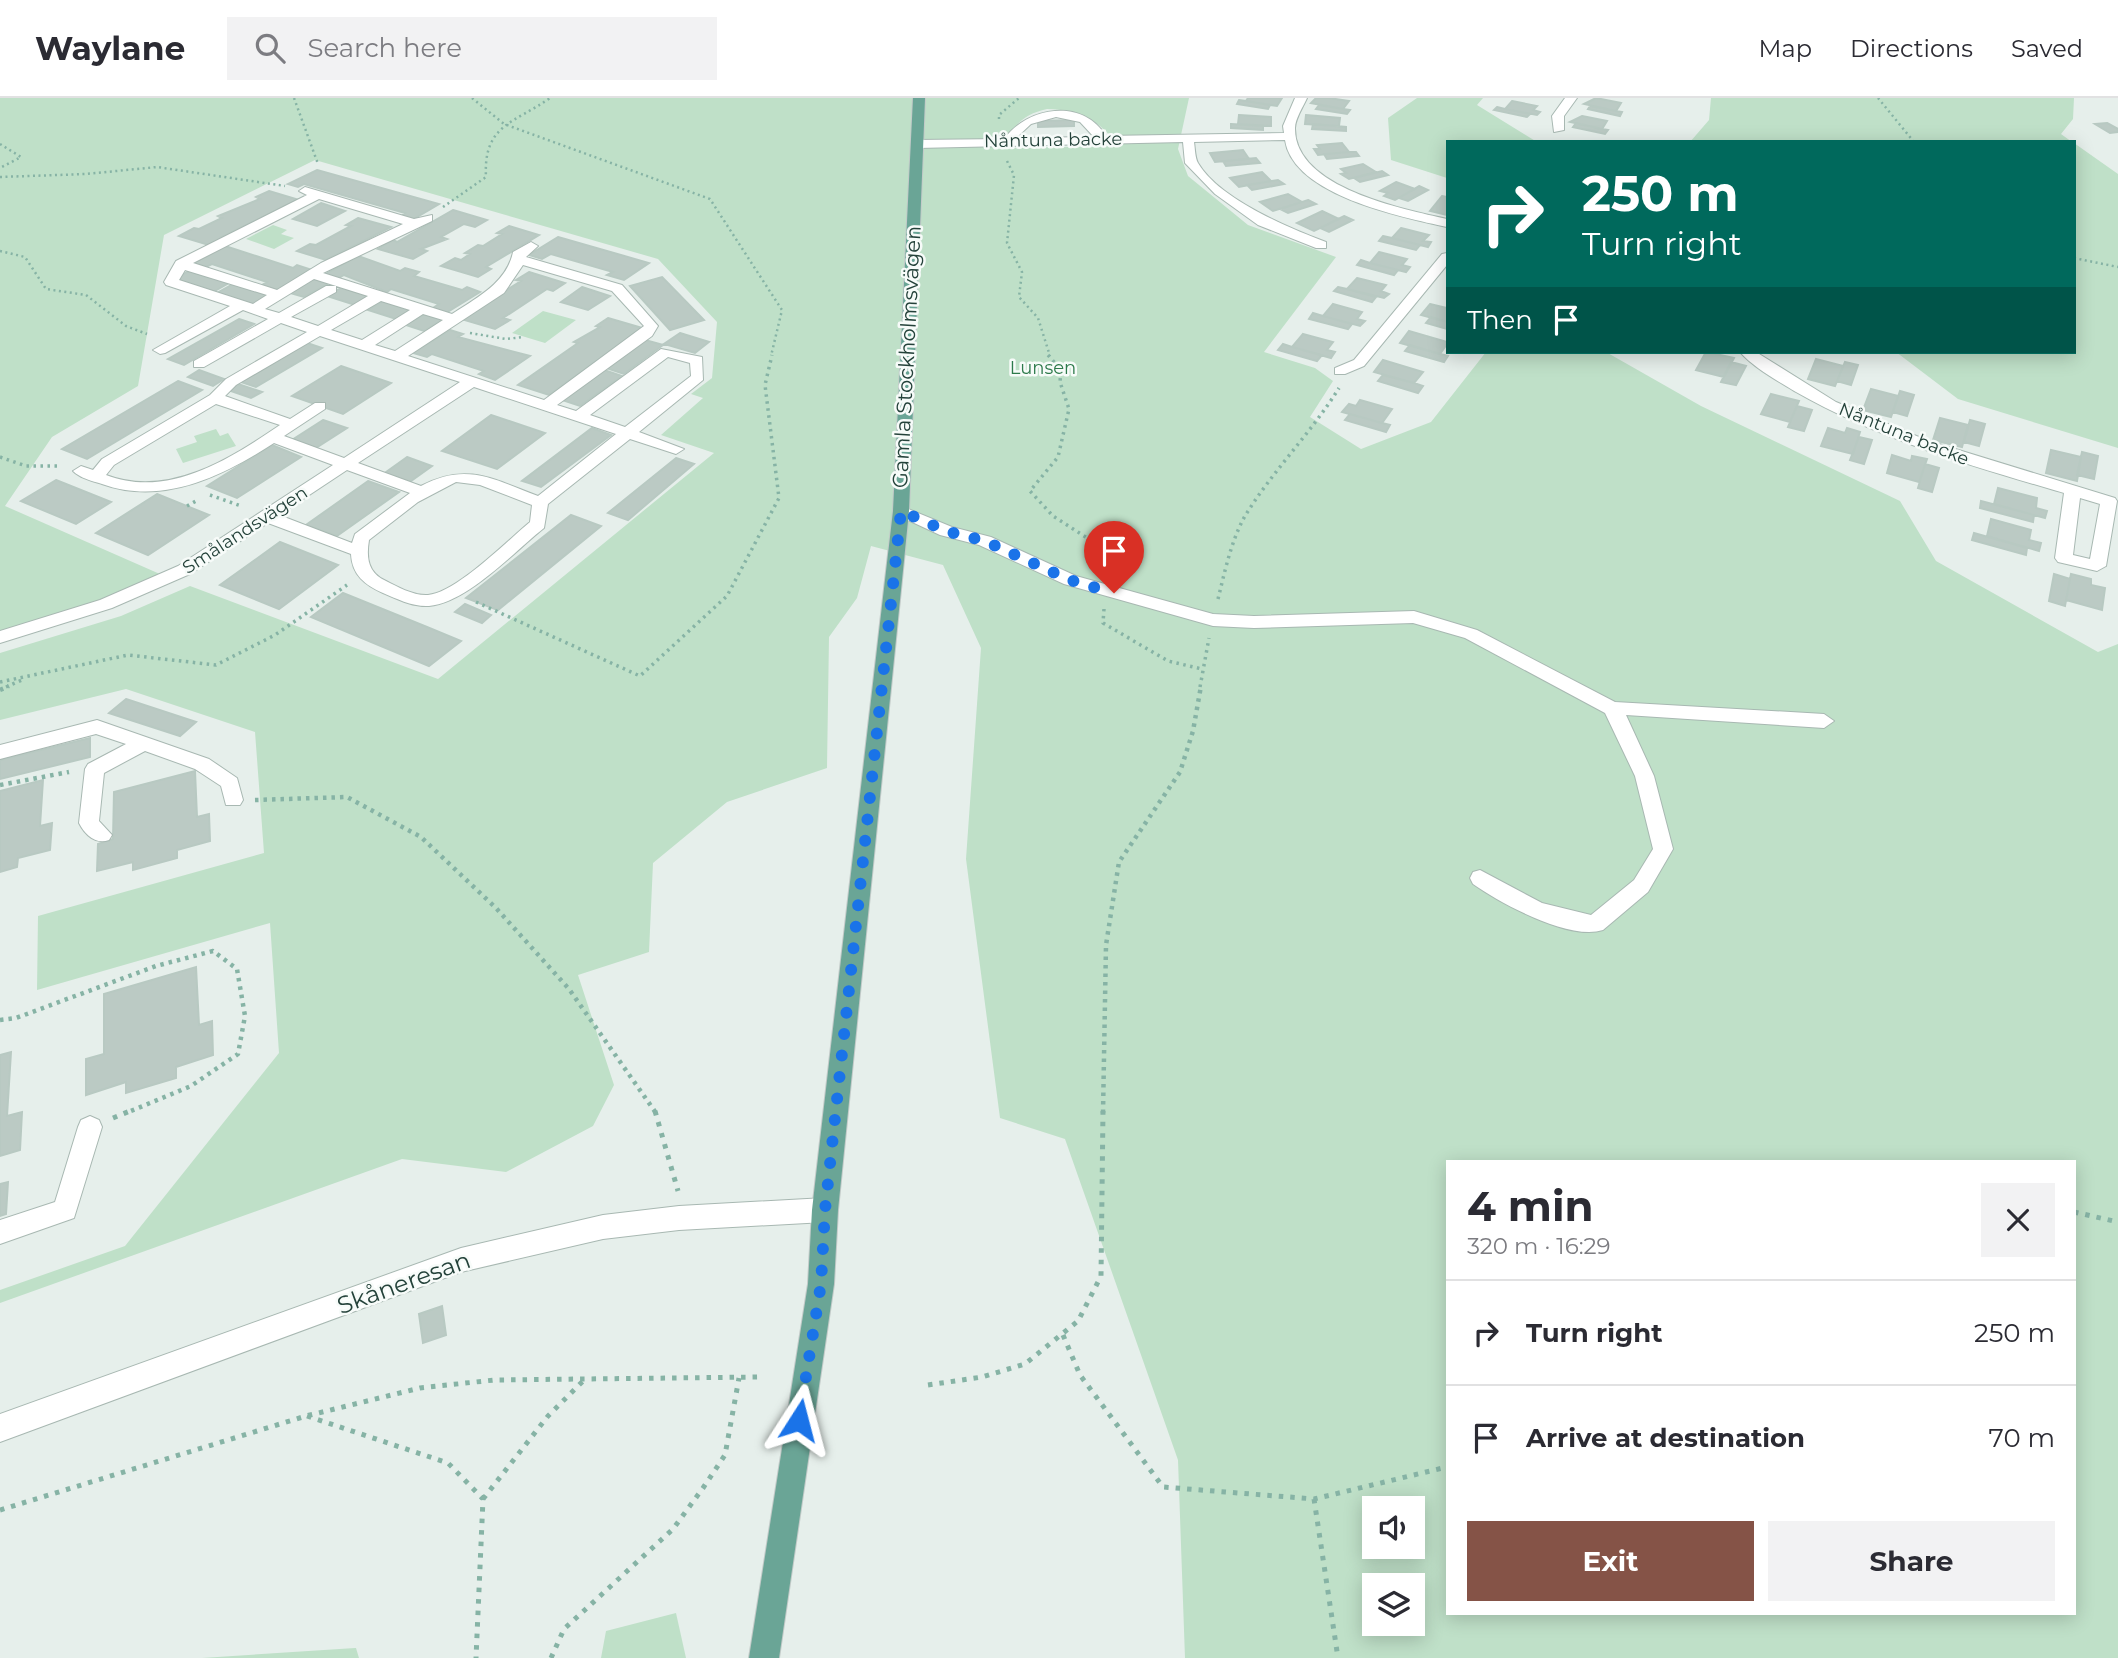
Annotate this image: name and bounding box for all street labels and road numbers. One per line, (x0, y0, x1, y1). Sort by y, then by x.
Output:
street label: Nåntuna backe (984, 128, 1122, 152)
street label: Gamla Stockholmsvägen (887, 225, 926, 489)
street label: Nåntuna backe (1836, 398, 1972, 470)
street label: Smålandsvägen (178, 481, 312, 579)
street label: Skåneresan (333, 1245, 474, 1320)

